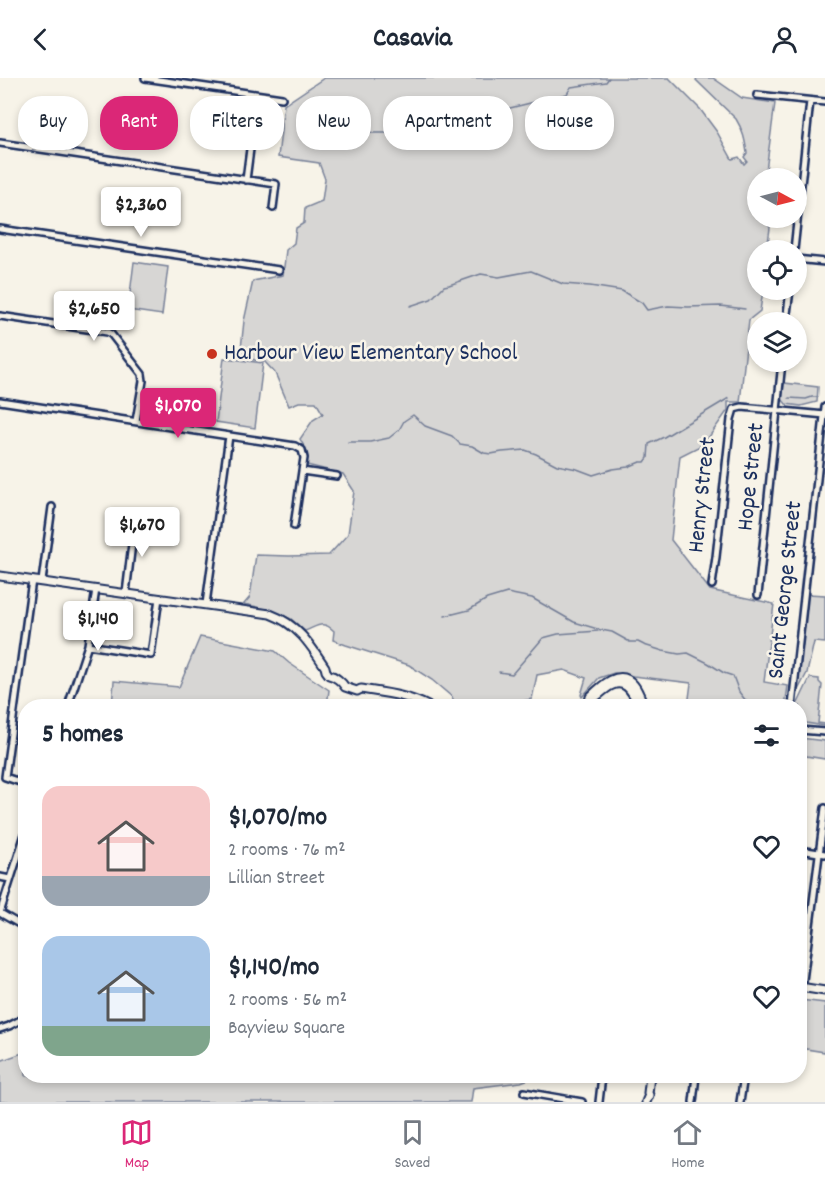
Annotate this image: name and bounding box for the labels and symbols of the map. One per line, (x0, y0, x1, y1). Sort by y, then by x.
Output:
north arrow (747, 168, 807, 228)
pin: $2,360 (92, 187, 190, 238)
pin: $2,650 (45, 291, 143, 342)
place label: Harbour View Elementary School (224, 337, 518, 371)
marker: Harbour View Elementary School (205, 347, 219, 361)
pin: $1,070 (129, 388, 227, 439)
street label: Hope Street (729, 421, 775, 533)
street label: Henry Street (680, 435, 726, 555)
street label: Saint George Street (760, 499, 812, 681)
pin: $1,670 (93, 507, 191, 558)
pin: $1,140 (49, 601, 147, 652)

